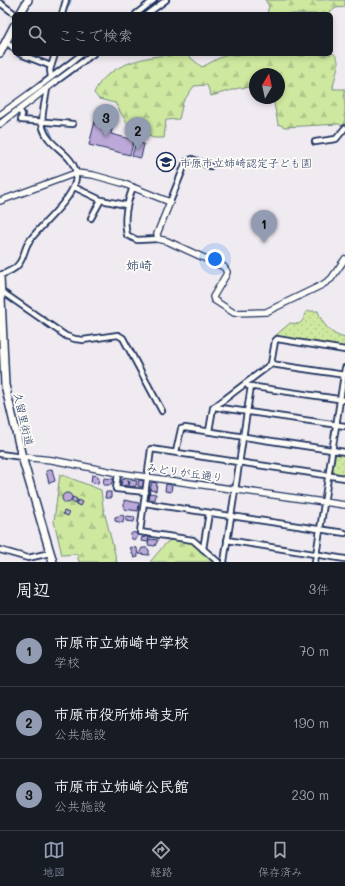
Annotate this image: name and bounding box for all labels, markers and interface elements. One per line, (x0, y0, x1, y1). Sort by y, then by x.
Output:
search box (12, 12, 333, 56)
icon: search (26, 23, 48, 45)
text: ここで検索 (58, 25, 133, 45)
north arrow (249, 68, 285, 104)
pin: 3 (93, 104, 119, 137)
pin: 2 (125, 117, 151, 150)
school or university icon: 市原市立姉崎認定子ども園 (155, 151, 177, 173)
place label: 市原市立姉崎認定子ども園 (180, 155, 312, 170)
pin: 1 (251, 210, 277, 243)
your location (205, 249, 225, 269)
district label: 姉崎 (126, 256, 152, 273)
street label: 久留里街道 (11, 391, 37, 447)
street label: みどりが丘通り (146, 459, 224, 485)
text: 周辺 (16, 578, 50, 600)
text: 3件 (308, 580, 329, 597)
text: 市原市立姉崎中学校 (54, 632, 189, 652)
text: 1 (26, 642, 32, 659)
text: 70 m (299, 642, 329, 659)
text: 学校 (54, 653, 80, 670)
text: 市原市役所姉埼支所 (54, 704, 189, 724)
text: 2 (25, 714, 33, 731)
text: 190 m (293, 714, 329, 731)
text: 公共施設 (54, 725, 106, 742)
text: 市原市立姉崎公民館 (54, 776, 189, 796)
text: 3 (25, 786, 33, 803)
text: 230 m (292, 786, 329, 803)
text: 公共施設 (54, 797, 106, 814)
tab: 地図 (43, 839, 65, 879)
tab: 経路 (150, 839, 172, 879)
tab: 保存済み (258, 839, 302, 879)

